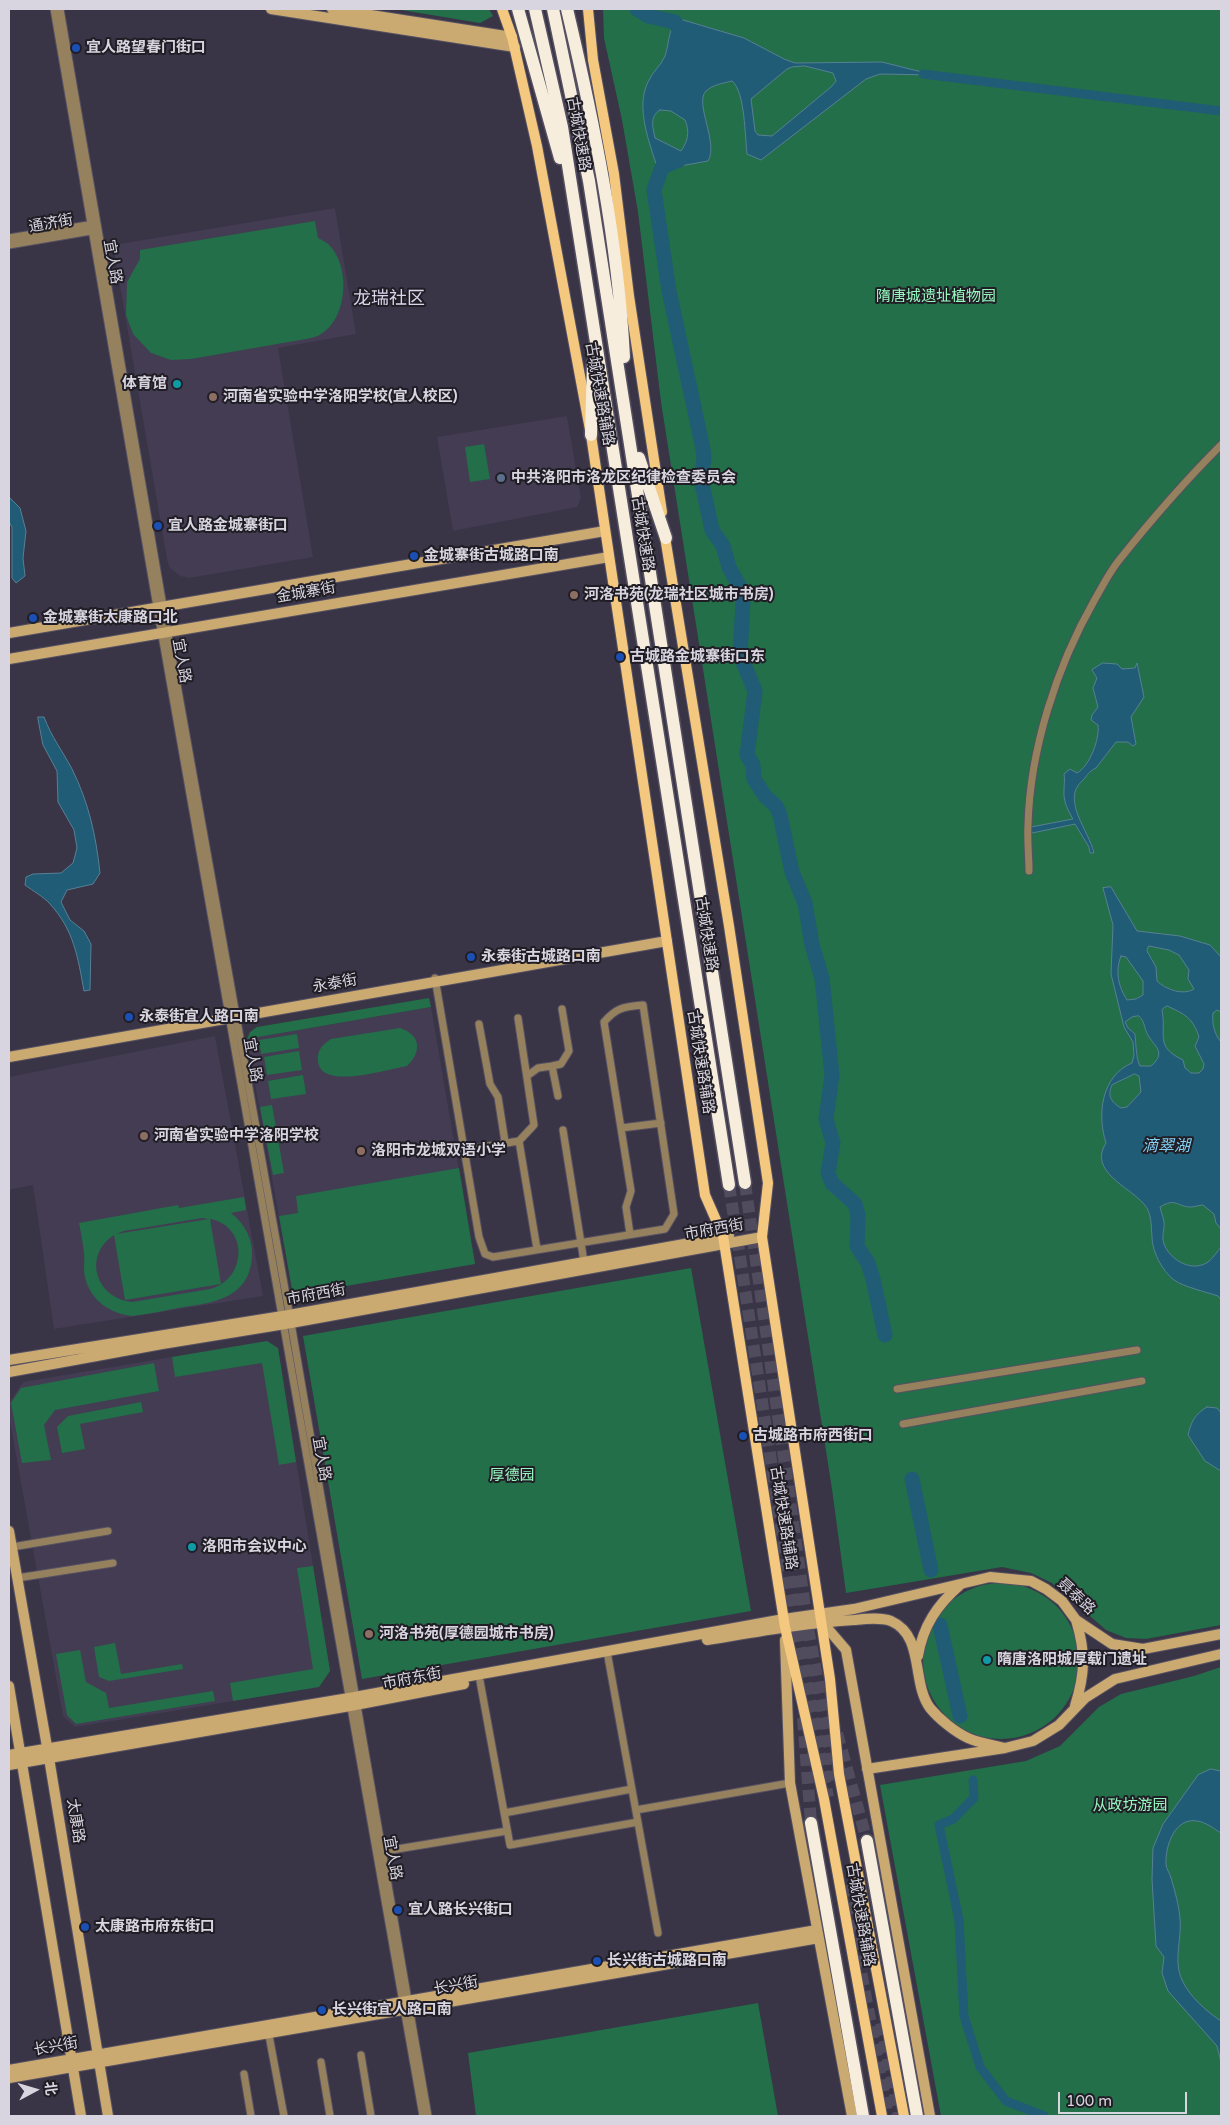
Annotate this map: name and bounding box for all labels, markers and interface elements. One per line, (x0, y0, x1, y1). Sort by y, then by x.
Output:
place label: 宜人路望春门街口 (86, 39, 206, 57)
marker: 宜人路望春门街口 (70, 42, 82, 54)
street label: 古城快速路 (563, 96, 593, 172)
street label: 通济街 (27, 211, 75, 237)
street label: 宜人路 (99, 238, 125, 286)
district label: 龙瑞社区 (353, 288, 425, 310)
park label: 隋唐城遗址植物园 (876, 288, 996, 306)
street label: 古城快速路辅路 (581, 341, 617, 447)
place label: 体育馆 (122, 375, 167, 393)
marker: 体育馆 (171, 378, 183, 390)
place label: 河南省实验中学洛阳学校(宜人校区) (223, 388, 457, 406)
marker: 河南省实验中学洛阳学校(宜人校区) (207, 391, 219, 403)
place label: 中共洛阳市洛龙区纪律检查委员会 (511, 469, 736, 487)
marker: 中共洛阳市洛龙区纪律检查委员会 (495, 472, 507, 484)
street label: 古城快速路 (627, 496, 657, 572)
place label: 宜人路金城寨街口 (168, 517, 288, 535)
marker: 宜人路金城寨街口 (152, 520, 164, 532)
place label: 金城寨街古城路口南 (424, 547, 559, 565)
marker: 金城寨街古城路口南 (408, 550, 420, 562)
street label: 金城寨街 (275, 579, 337, 607)
place label: 河洛书苑(龙瑞社区城市书房) (584, 586, 773, 604)
marker: 河洛书苑(龙瑞社区城市书房) (568, 589, 580, 601)
place label: 金城寨街太康路口北 (43, 609, 178, 627)
marker: 金城寨街太康路口北 (27, 612, 39, 624)
street label: 宜人路 (168, 637, 194, 685)
place label: 古城路金城寨街口东 (630, 648, 765, 666)
marker: 古城路金城寨街口东 (614, 651, 626, 663)
street label: 古城快速路 (691, 896, 721, 972)
place label: 永泰街古城路口南 (481, 948, 601, 966)
marker: 永泰街古城路口南 (465, 951, 477, 963)
street label: 永泰街 (311, 971, 359, 997)
place label: 永泰街宜人路口南 (139, 1008, 259, 1026)
street label: 古城快速路辅路 (683, 1009, 717, 1115)
marker: 永泰街宜人路口南 (123, 1011, 135, 1023)
street label: 宜人路 (239, 1036, 265, 1084)
place label: 河南省实验中学洛阳学校 (154, 1127, 319, 1145)
marker: 河南省实验中学洛阳学校 (138, 1130, 150, 1142)
water label: 滴翠湖 (1142, 1137, 1190, 1157)
place label: 洛阳市龙城双语小学 (371, 1142, 506, 1160)
marker: 洛阳市龙城双语小学 (355, 1145, 367, 1157)
street label: 市府西街 (683, 1216, 745, 1244)
street label: 市府西街 (285, 1281, 347, 1309)
place label: 古城路市府西街口 (753, 1427, 873, 1445)
marker: 古城路市府西街口 (737, 1430, 749, 1442)
street label: 宜人路 (308, 1435, 334, 1483)
street label: 古城快速路辅路 (766, 1465, 800, 1571)
park label: 厚德园 (490, 1467, 534, 1485)
place label: 洛阳市会议中心 (202, 1538, 307, 1556)
marker: 洛阳市会议中心 (186, 1541, 198, 1553)
street label: 聂泰路 (1053, 1575, 1099, 1619)
place label: 河洛书苑(厚德园城市书房) (379, 1625, 553, 1643)
marker: 河洛书苑(厚德园城市书房) (363, 1628, 375, 1640)
place label: 隋唐洛阳城厚载门遗址 (997, 1651, 1147, 1669)
marker: 隋唐洛阳城厚载门遗址 (981, 1654, 993, 1666)
street label: 市府东街 (381, 1664, 443, 1694)
street label: 太康路 (63, 1797, 87, 1845)
park label: 从政坊游园 (1093, 1797, 1167, 1815)
street label: 宜人路 (379, 1834, 405, 1882)
street label: 古城快速路辅路 (842, 1862, 878, 1968)
place label: 宜人路长兴街口 (408, 1901, 513, 1919)
marker: 宜人路长兴街口 (392, 1904, 404, 1916)
place label: 太康路市府东街口 (95, 1918, 215, 1936)
marker: 太康路市府东街口 (79, 1921, 91, 1933)
place label: 长兴街古城路口南 (607, 1952, 727, 1970)
marker: 长兴街古城路口南 (591, 1955, 603, 1967)
street label: 长兴街 (432, 1973, 480, 1999)
place label: 长兴街宜人路口南 (332, 2001, 452, 2019)
marker: 长兴街宜人路口南 (316, 2004, 328, 2016)
street label: 长兴街 (32, 2034, 80, 2060)
north arrow (10, 2065, 60, 2115)
text: 北 (41, 2081, 60, 2096)
scale bar (1060, 2082, 1189, 2114)
text: 100 m (1066, 2092, 1112, 2110)

